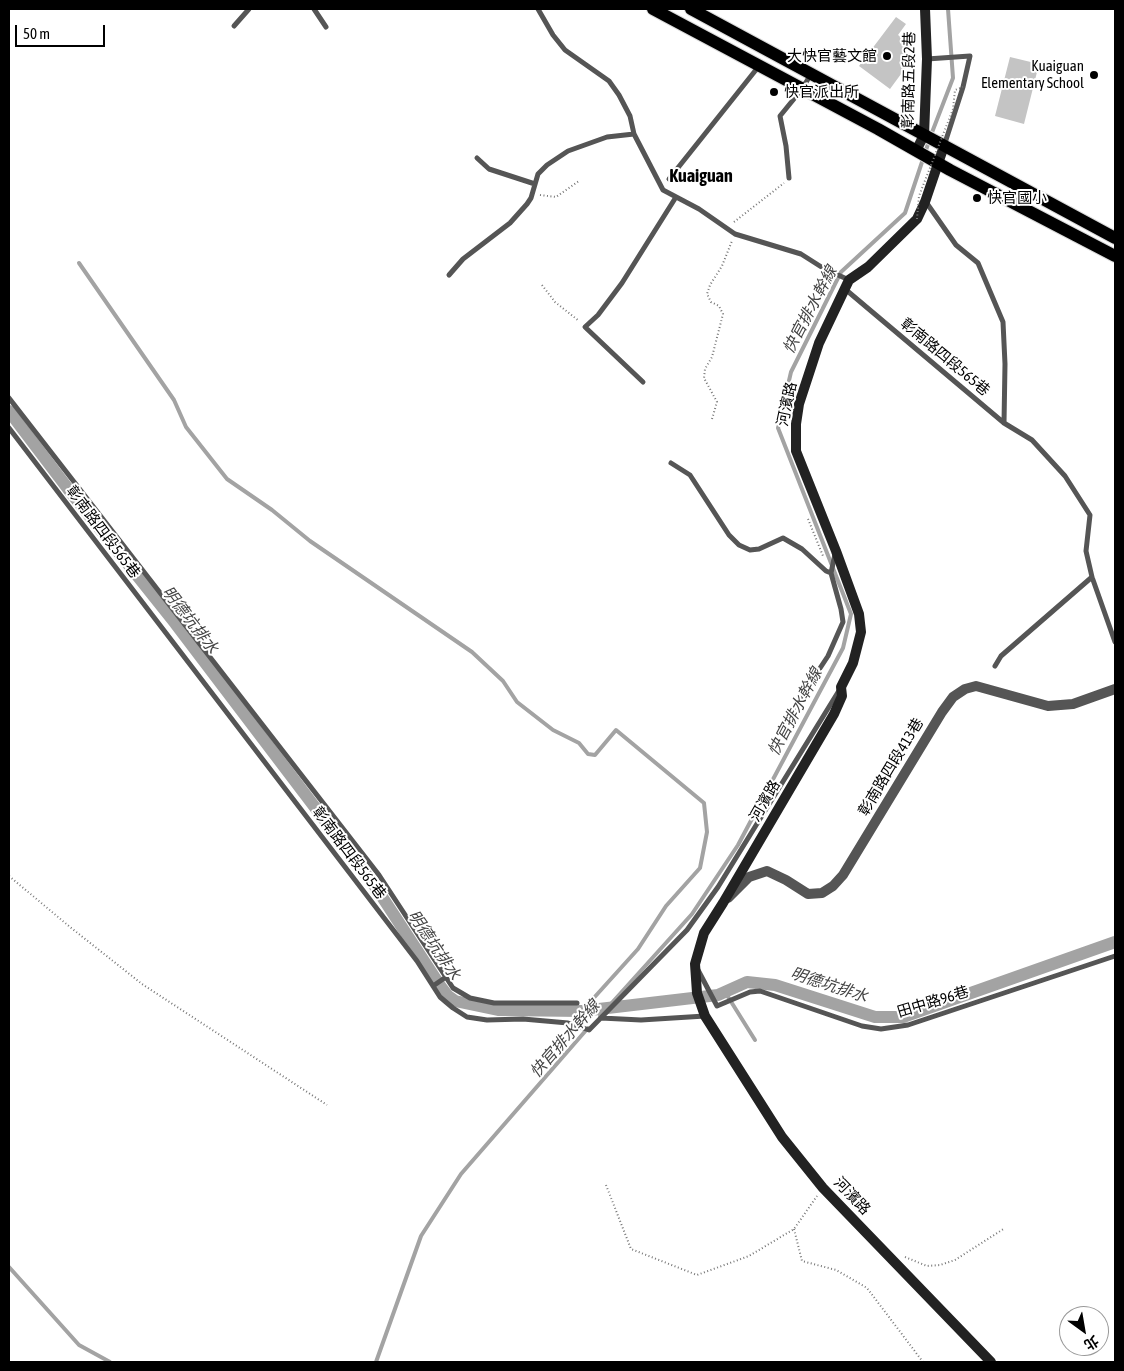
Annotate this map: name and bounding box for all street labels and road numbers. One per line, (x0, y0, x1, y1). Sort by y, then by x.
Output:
street label: 彰南路五段2巷 (899, 31, 919, 129)
street label: 彰南路四段565巷 (897, 314, 993, 400)
street label: 河濱路 (774, 380, 800, 428)
street label: 彰南路四段565巷 (62, 482, 144, 582)
street label: 彰南路四段413巷 (855, 715, 927, 819)
street label: 河濱路 (746, 777, 784, 825)
street label: 彰南路四段565巷 (308, 803, 390, 903)
street label: 田中路96巷 (895, 983, 971, 1021)
street label: 河濱路 (830, 1174, 874, 1218)

